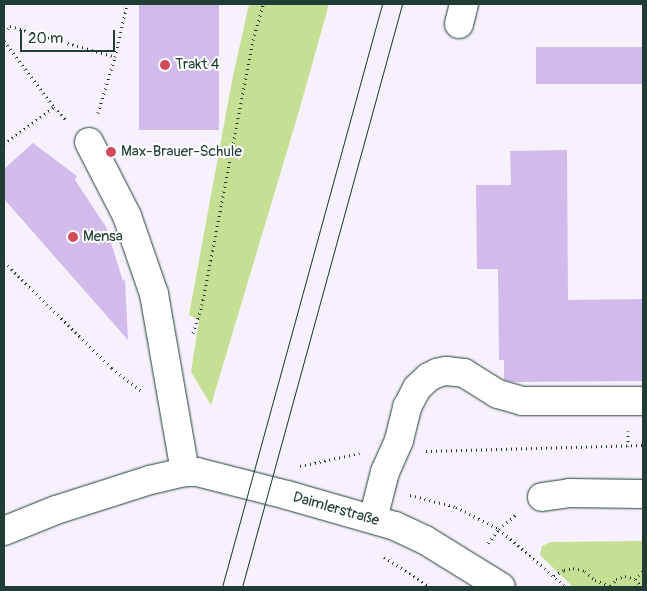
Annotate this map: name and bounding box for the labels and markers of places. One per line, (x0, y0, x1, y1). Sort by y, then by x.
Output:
place label: Trakt 4 (175, 56, 219, 74)
marker: Trakt 4 (159, 59, 171, 71)
place label: Max-Brauer-Schule (121, 143, 242, 161)
marker: Max-Brauer-Schule (105, 146, 117, 158)
place label: Mensa (83, 228, 123, 246)
marker: Mensa (67, 231, 79, 243)

